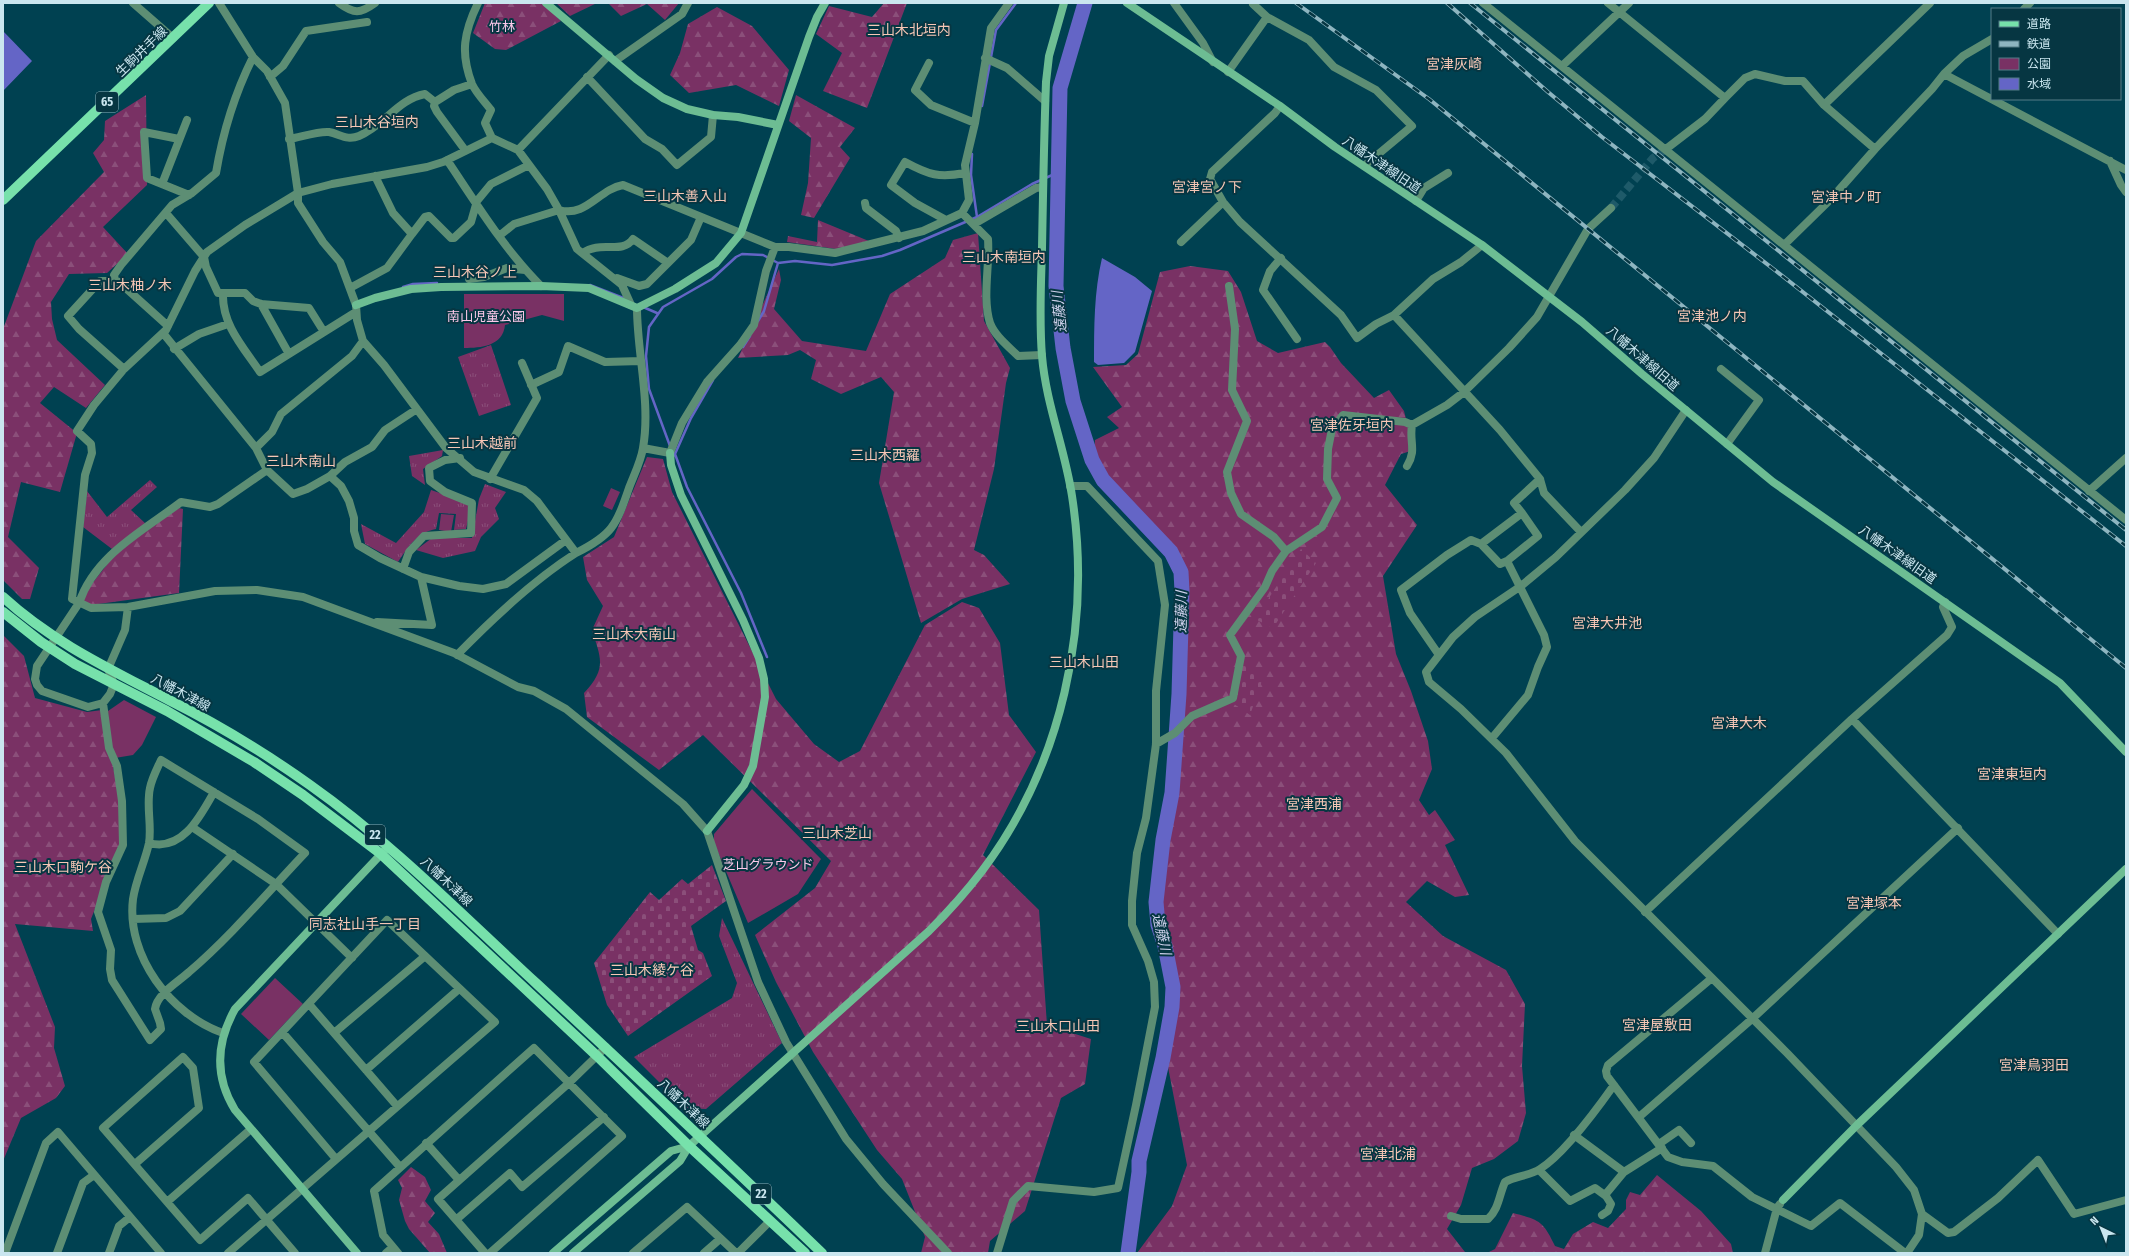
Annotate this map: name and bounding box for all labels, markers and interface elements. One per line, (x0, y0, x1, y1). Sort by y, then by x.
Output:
legend (1991, 8, 2121, 100)
text: 道路 (2027, 17, 2051, 31)
park label: 竹林 (489, 19, 515, 34)
district label: 三山木北垣内 (867, 22, 951, 39)
street label: 生駒井手線 (113, 23, 170, 79)
text: 鉄道 (2027, 37, 2051, 51)
district label: 宮津灰崎 (1426, 56, 1482, 73)
text: 公園 (2027, 57, 2051, 71)
text: 水域 (2027, 77, 2051, 91)
road number: 65 (96, 92, 118, 112)
district label: 三山木谷垣内 (335, 114, 419, 131)
street label: 八幡木津線旧道 (1340, 133, 1424, 196)
district label: 宮津宮ノ下 (1172, 179, 1242, 196)
district label: 三山木善入山 (643, 188, 727, 205)
district label: 宮津中ノ町 (1811, 189, 1881, 206)
district label: 三山木南垣内 (962, 249, 1046, 266)
district label: 三山木谷ノ上 (433, 264, 517, 281)
district label: 三山木柚ノ木 (88, 277, 172, 294)
water label: 遠藤川 (1049, 288, 1070, 334)
district label: 宮津池ノ内 (1677, 308, 1747, 325)
park label: 南山児童公園 (447, 309, 525, 324)
street label: 八幡木津線旧道 (1603, 323, 1682, 394)
district label: 宮津佐牙垣内 (1310, 417, 1394, 434)
district label: 三山木越前 (447, 435, 517, 452)
district label: 三山木西羅 (850, 447, 920, 464)
district label: 三山木南山 (266, 453, 336, 470)
street label: 八幡木津線旧道 (1856, 522, 1939, 587)
water label: 遠藤川 (1173, 589, 1190, 633)
district label: 宮津大井池 (1572, 615, 1642, 632)
district label: 三山木大南山 (592, 626, 676, 643)
district label: 三山木山田 (1049, 654, 1119, 671)
street label: 八幡木津線 (149, 671, 213, 714)
district label: 宮津大木 (1711, 715, 1767, 732)
district label: 宮津東垣内 (1977, 766, 2047, 783)
district label: 宮津西浦 (1286, 796, 1342, 813)
road number: 22 (365, 825, 385, 845)
district label: 三山木芝山 (802, 825, 872, 842)
street label: 八幡木津線 (418, 854, 476, 909)
park label: 芝山グラウンド (722, 857, 814, 872)
district label: 三山木口駒ケ谷 (14, 859, 112, 876)
district label: 宮津塚本 (1846, 895, 1902, 912)
water label: 遠藤川 (1149, 912, 1175, 958)
district label: 同志社山手一丁目 (309, 916, 421, 933)
district label: 三山木綾ケ谷 (610, 962, 694, 979)
district label: 宮津屋敷田 (1622, 1017, 1692, 1034)
district label: 三山木口山田 (1016, 1018, 1100, 1035)
district label: 宮津鳥羽田 (1999, 1057, 2069, 1074)
street label: 八幡木津線 (655, 1076, 713, 1131)
district label: 宮津北浦 (1360, 1146, 1416, 1163)
road number: 22 (751, 1184, 771, 1204)
north arrow (2081, 1208, 2121, 1248)
text: N (2088, 1214, 2101, 1228)

